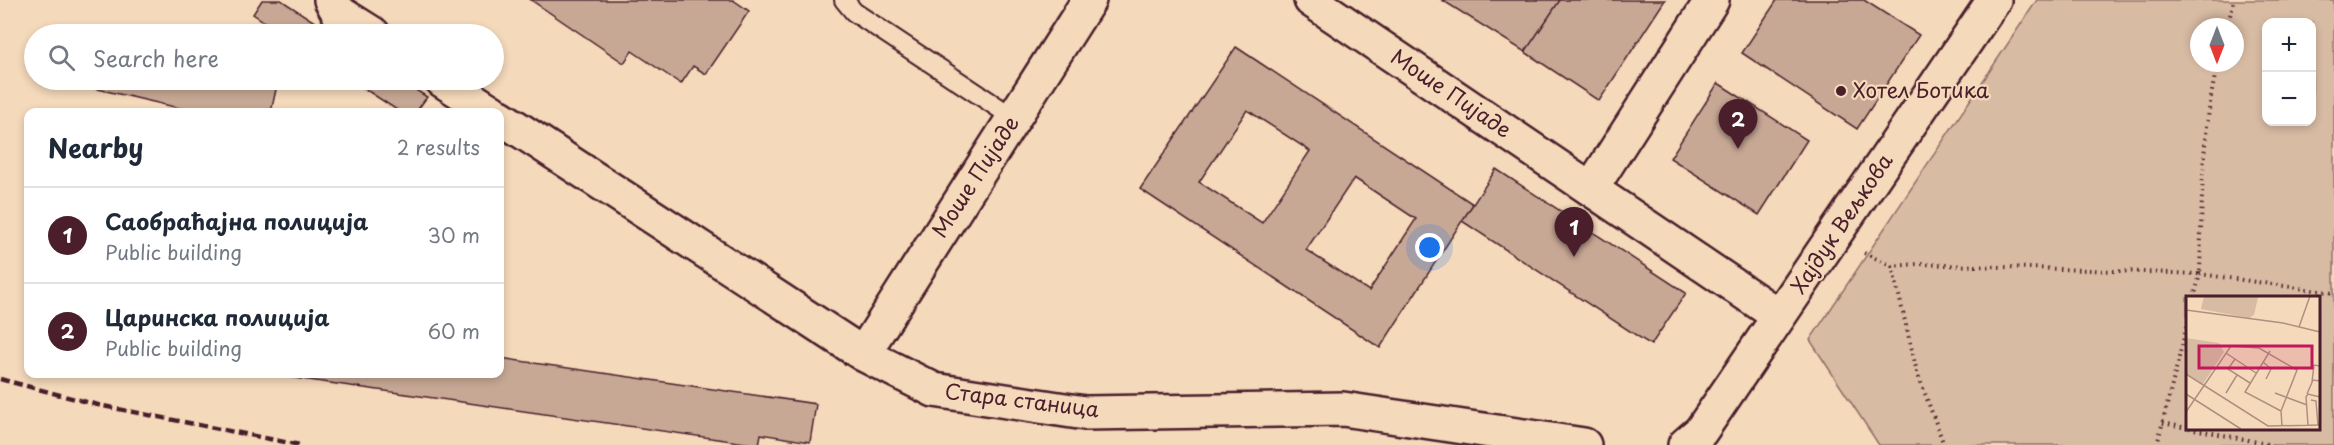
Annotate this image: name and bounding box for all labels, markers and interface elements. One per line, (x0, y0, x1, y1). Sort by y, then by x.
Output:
north arrow (2190, 18, 2244, 72)
map controls (2262, 18, 2316, 126)
button: + (2262, 18, 2316, 72)
search box (24, 24, 504, 90)
street label: Моше Пијаде (1385, 40, 1519, 145)
icon: search (45, 41, 78, 74)
text: Search here (93, 41, 219, 74)
button: − (2262, 72, 2316, 126)
place label: Хотел Ботика (1853, 73, 1990, 105)
marker: Хотел Ботика (1834, 84, 1848, 98)
pin: 2 (1718, 100, 1758, 149)
street label: Моше Пијаде (923, 108, 1026, 243)
text: Nearby (48, 128, 143, 167)
text: 2 results (397, 132, 480, 162)
street label: Хајдук Вељкова (1781, 146, 1899, 300)
text: Саобраћајна полиција (105, 204, 368, 237)
pin: 1 (1554, 208, 1594, 257)
text: 1 (63, 220, 72, 250)
text: 30 m (427, 220, 480, 250)
your location (1415, 233, 1444, 262)
text: Public building (105, 237, 242, 267)
inset map (2186, 296, 2319, 430)
text: Царинска полиција (105, 300, 329, 333)
text: 2 (60, 316, 75, 346)
text: 60 m (428, 316, 480, 346)
text: Public building (105, 333, 242, 363)
street label: Стара станица (943, 374, 1102, 424)

